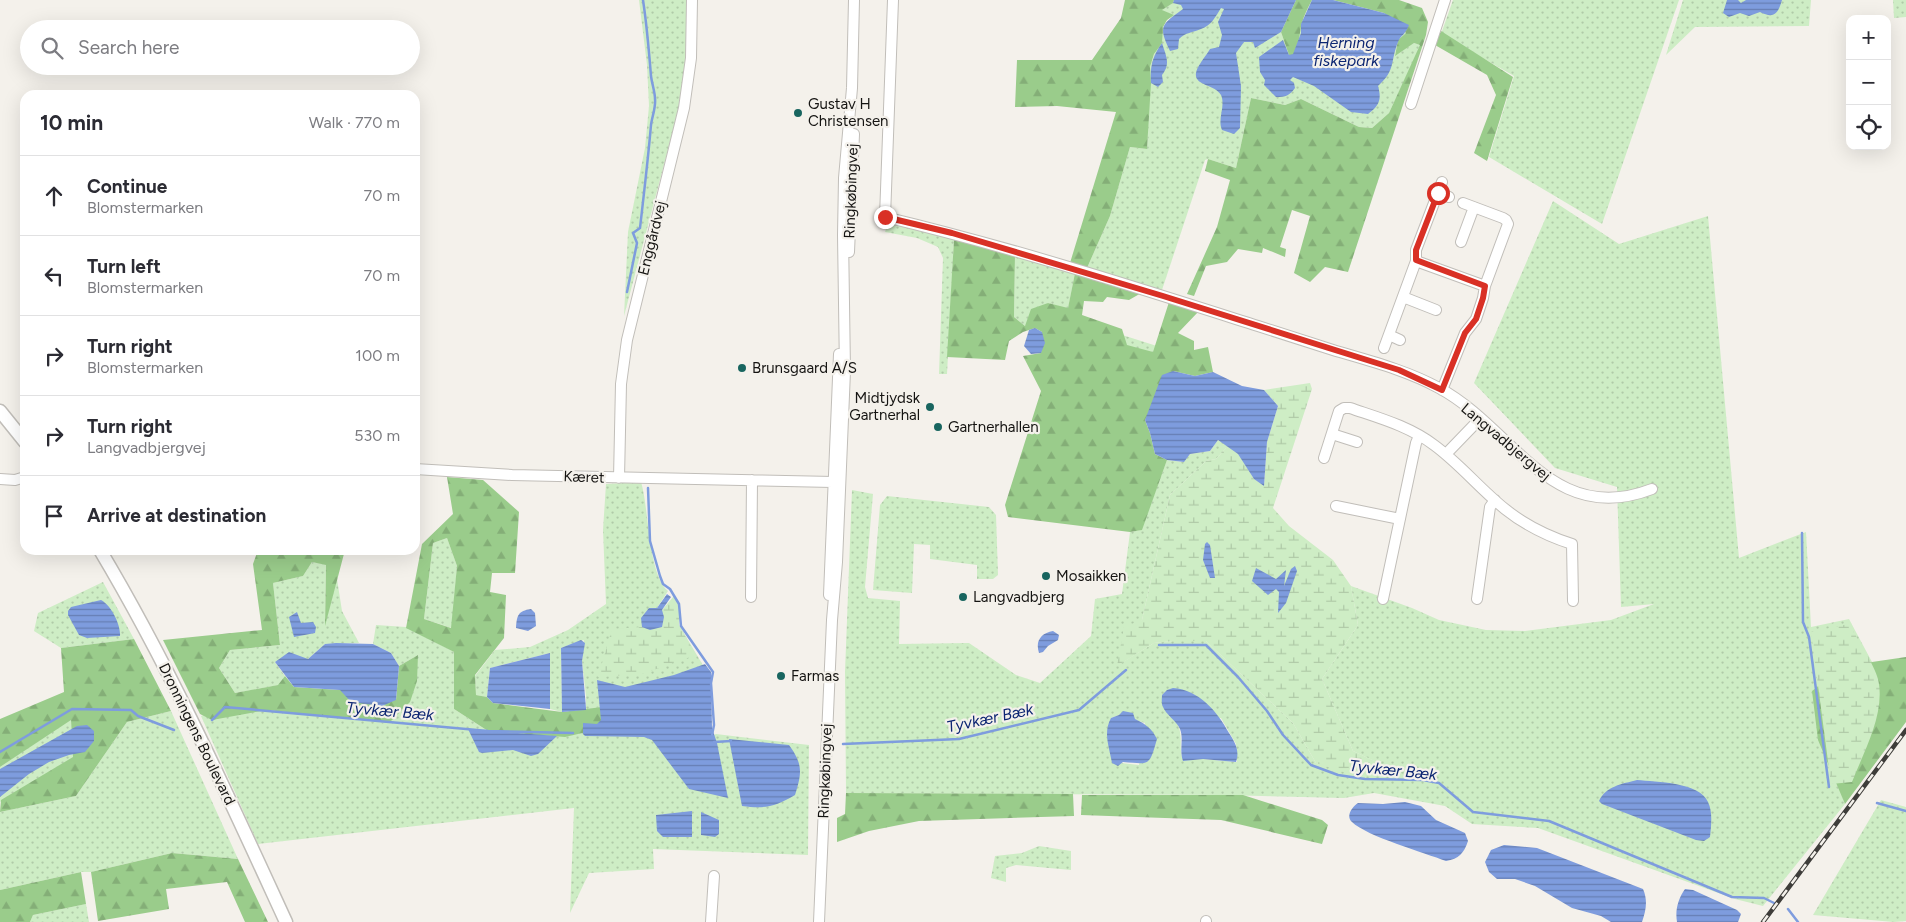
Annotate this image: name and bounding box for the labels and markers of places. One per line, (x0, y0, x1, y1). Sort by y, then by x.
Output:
place label: Gustav H Christensen (808, 95, 888, 130)
marker: Gustav H Christensen (792, 107, 804, 119)
place label: Brunsgaard A/S (752, 359, 857, 377)
marker: Brunsgaard A/S (736, 362, 748, 374)
place label: Midtjydsk Gartnerhal (849, 389, 921, 424)
marker: Midtjydsk Gartnerhal (924, 401, 936, 413)
place label: Gartnerhallen (948, 418, 1039, 436)
marker: Gartnerhallen (932, 421, 944, 433)
place label: Mosaikken (1056, 567, 1126, 585)
marker: Mosaikken (1040, 570, 1052, 582)
place label: Langvadbjerg (973, 588, 1065, 606)
marker: Langvadbjerg (957, 591, 969, 603)
place label: Farmas (791, 667, 839, 685)
marker: Farmas (775, 670, 787, 682)

